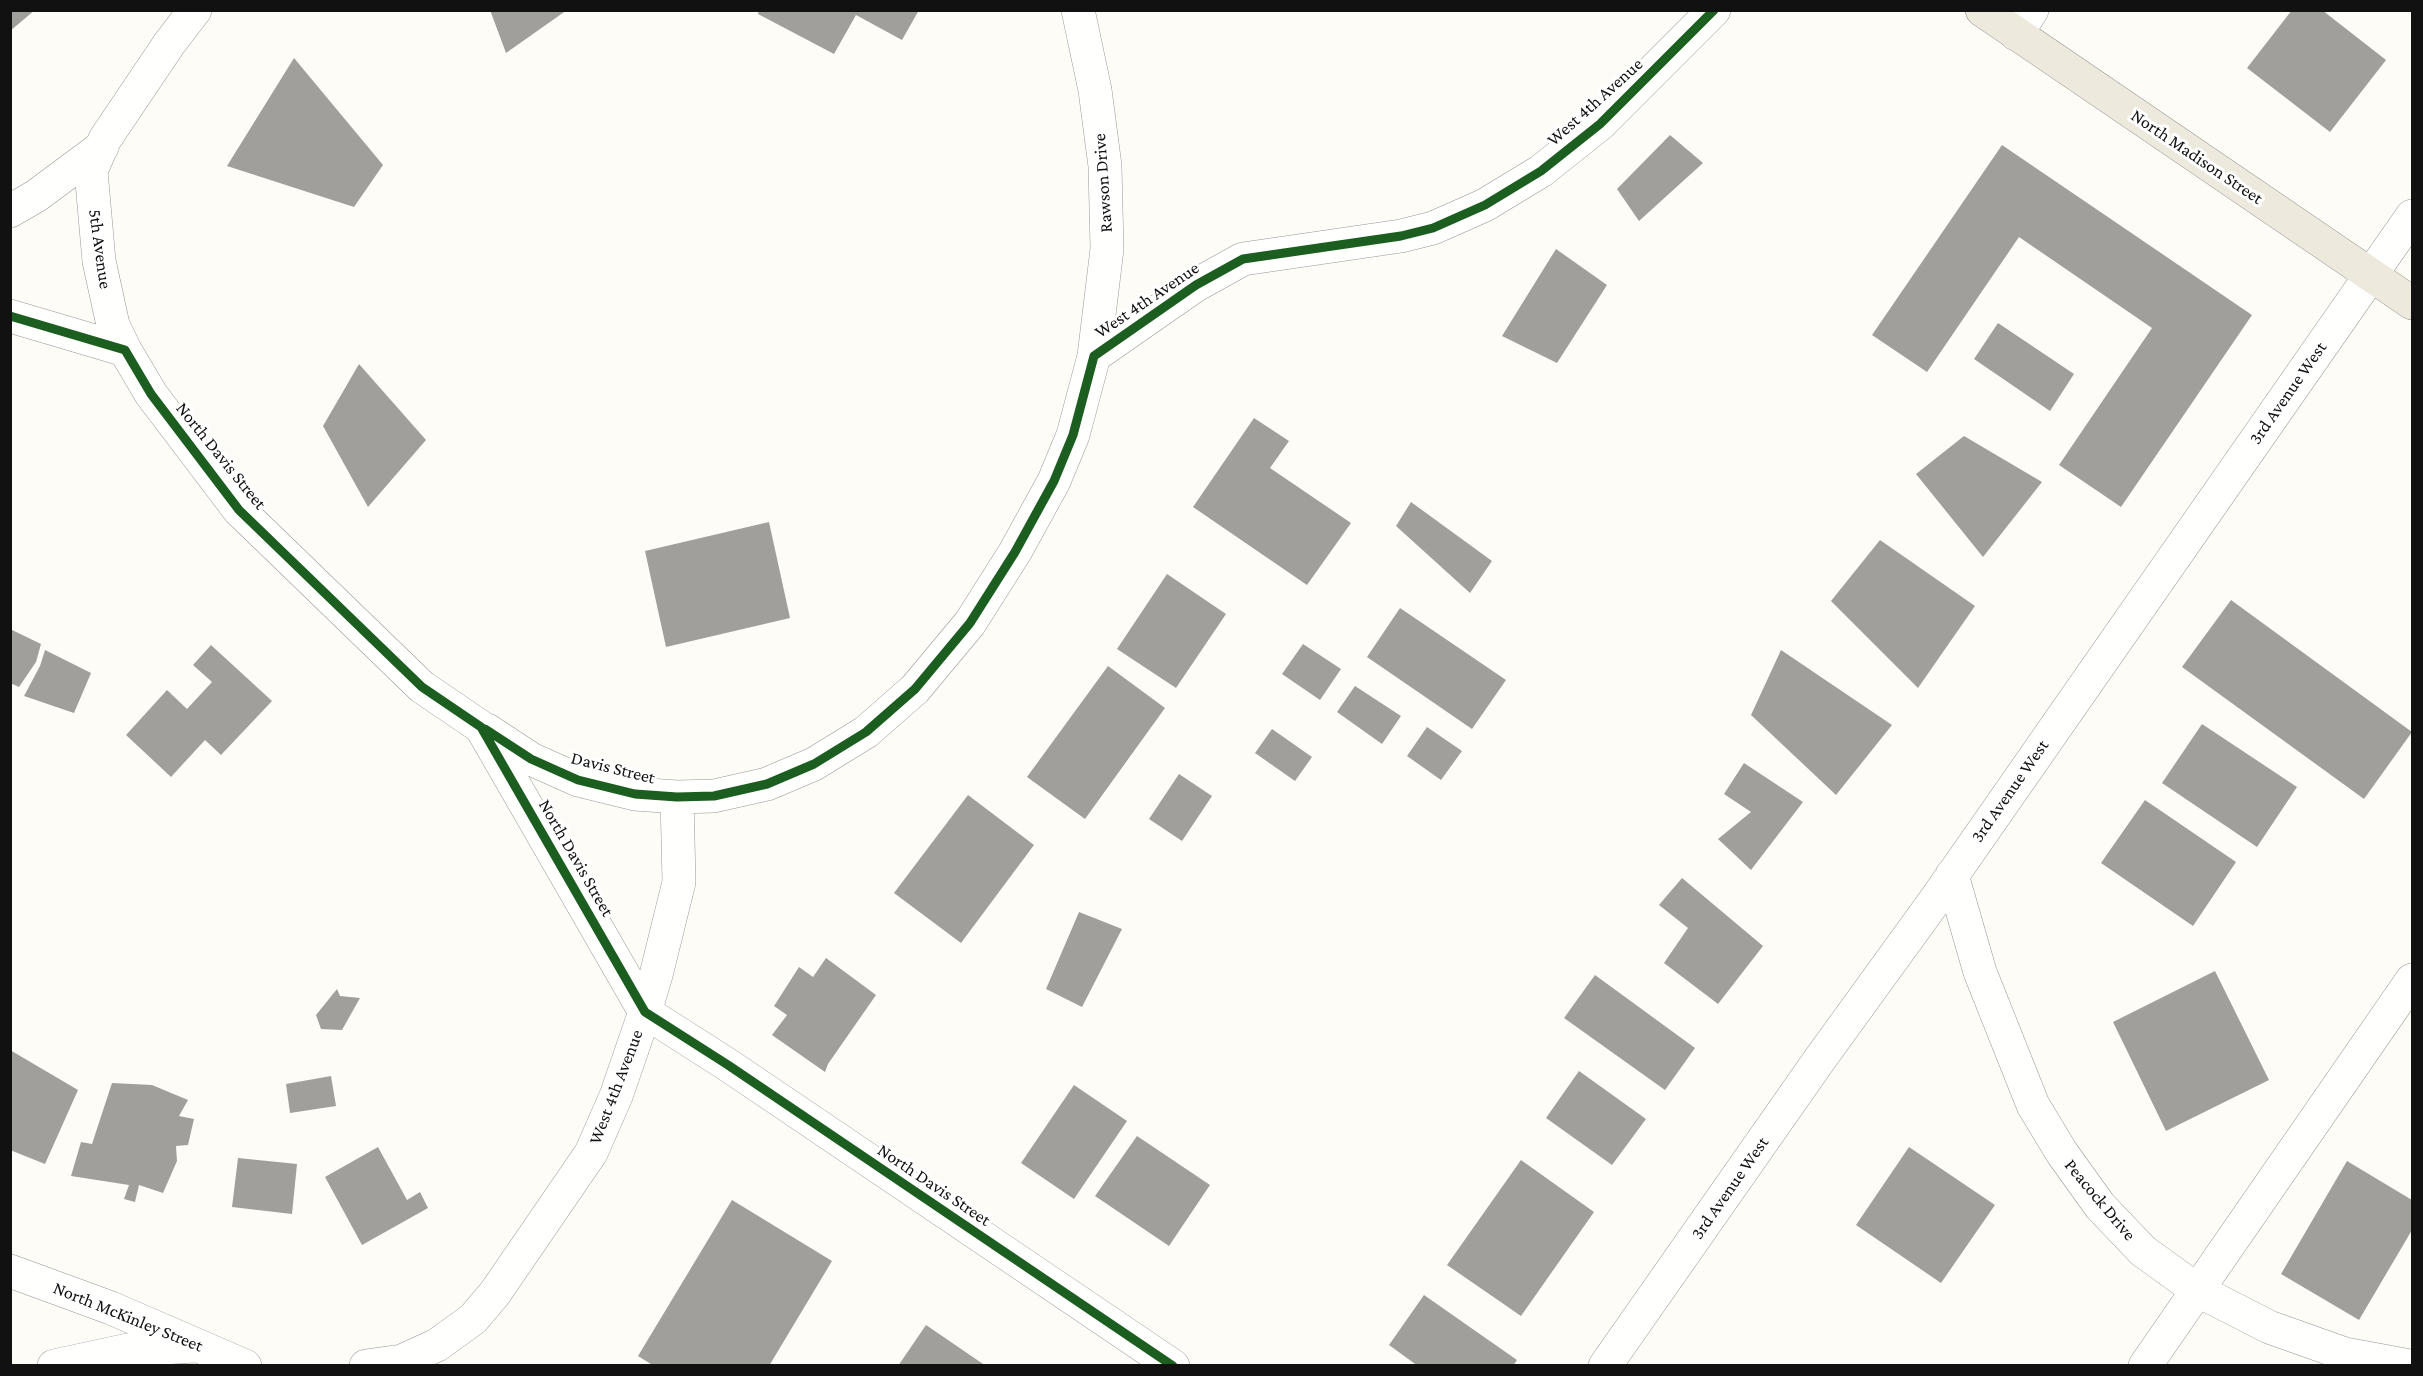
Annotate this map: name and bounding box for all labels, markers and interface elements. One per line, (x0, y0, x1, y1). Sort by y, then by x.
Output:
street label: West 4th Avenue (1543, 53, 1647, 151)
street label: North Madison Street (2127, 105, 2267, 209)
street label: Rawson Drive (1089, 133, 1117, 233)
street label: 5th Avenue (84, 208, 116, 290)
street label: West 4th Avenue (1091, 257, 1203, 343)
street label: 3rd Avenue West (2245, 337, 2331, 449)
street label: North Davis Street (171, 398, 271, 514)
street label: 3rd Avenue West (1967, 735, 2053, 847)
street label: Davis Street (569, 747, 657, 789)
street label: North Davis Street (534, 795, 618, 921)
street label: West 4th Avenue (584, 1027, 648, 1147)
street label: 3rd Avenue West (1687, 1132, 1773, 1244)
street label: North Davis Street (873, 1139, 995, 1231)
street label: Peacock Drive (2060, 1155, 2140, 1245)
street label: North McKinley Street (50, 1277, 206, 1357)

